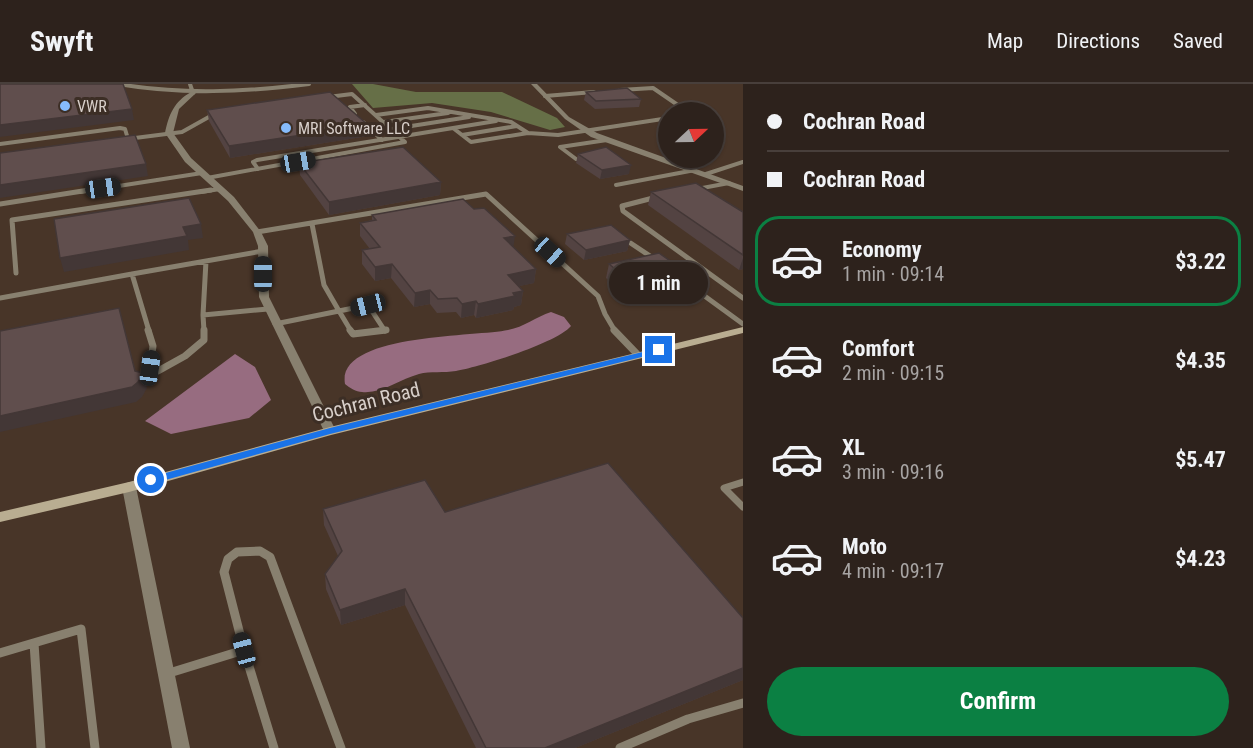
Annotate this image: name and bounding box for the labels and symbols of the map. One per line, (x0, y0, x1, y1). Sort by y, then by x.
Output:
place label: VWR (77, 97, 107, 116)
marker: VWR (58, 99, 72, 113)
north arrow (658, 102, 724, 168)
place label: MRI Software LLC (298, 119, 410, 138)
marker: MRI Software LLC (279, 121, 293, 135)
car (279, 150, 317, 174)
car (84, 177, 122, 199)
car (531, 233, 569, 271)
car (254, 256, 272, 292)
callout: 1 min (610, 263, 708, 305)
car (348, 292, 388, 318)
route end (645, 336, 672, 363)
car (139, 349, 161, 387)
street label: Cochran Road (310, 377, 422, 427)
route start (137, 466, 164, 493)
car (231, 630, 257, 670)

